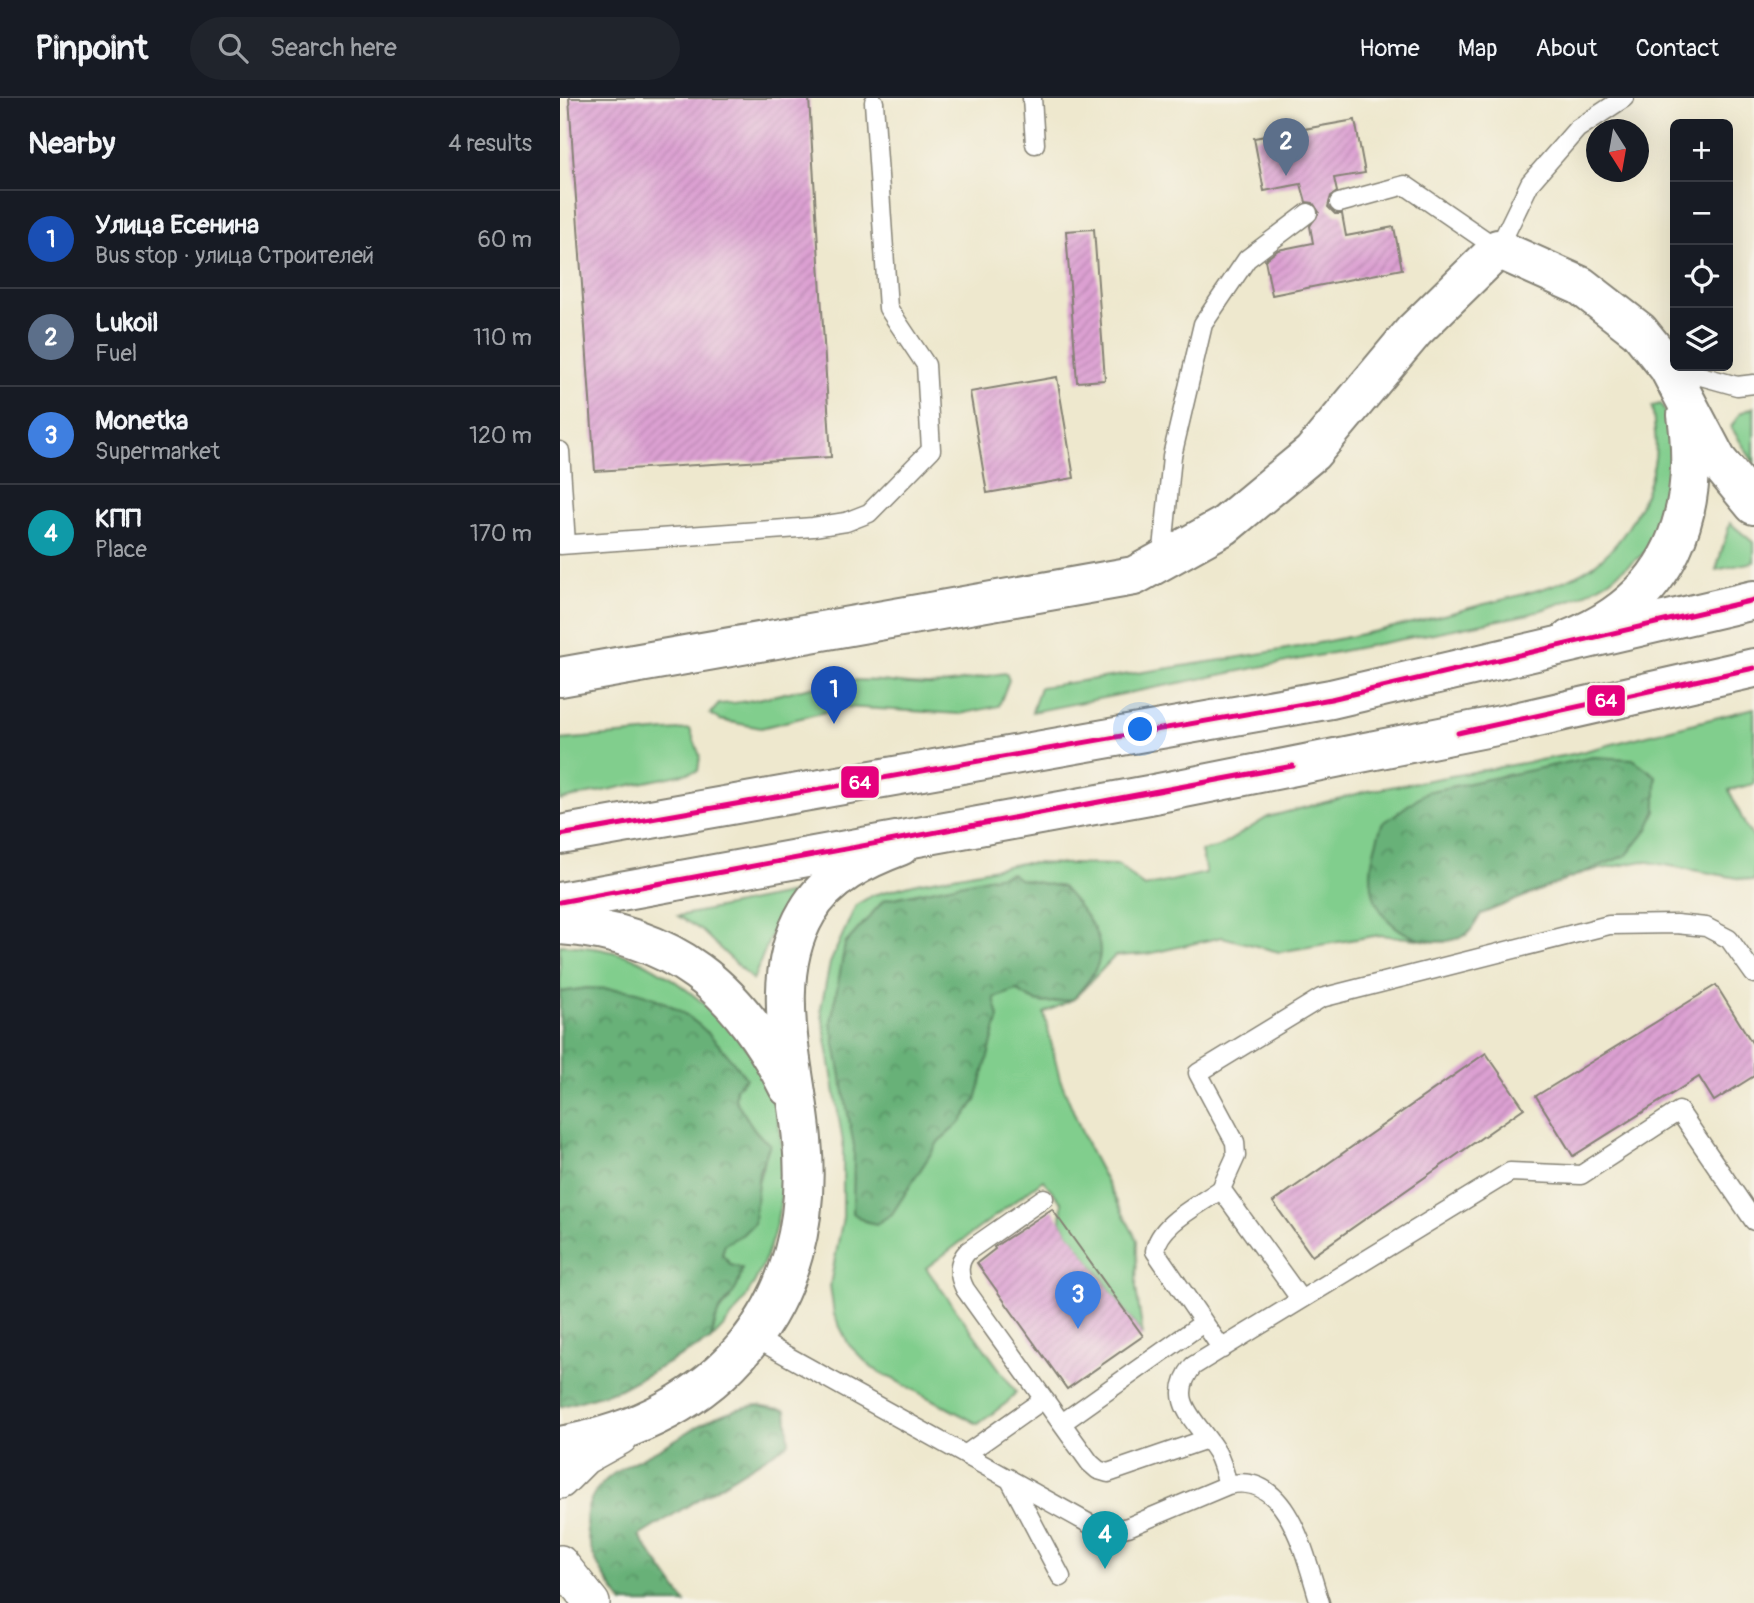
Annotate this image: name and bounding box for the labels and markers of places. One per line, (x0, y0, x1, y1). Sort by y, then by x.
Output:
pin: 2 (1263, 118, 1309, 176)
pin: 1 (811, 666, 857, 724)
pin: 3 (1055, 1271, 1101, 1329)
pin: 4 (1082, 1511, 1128, 1569)

